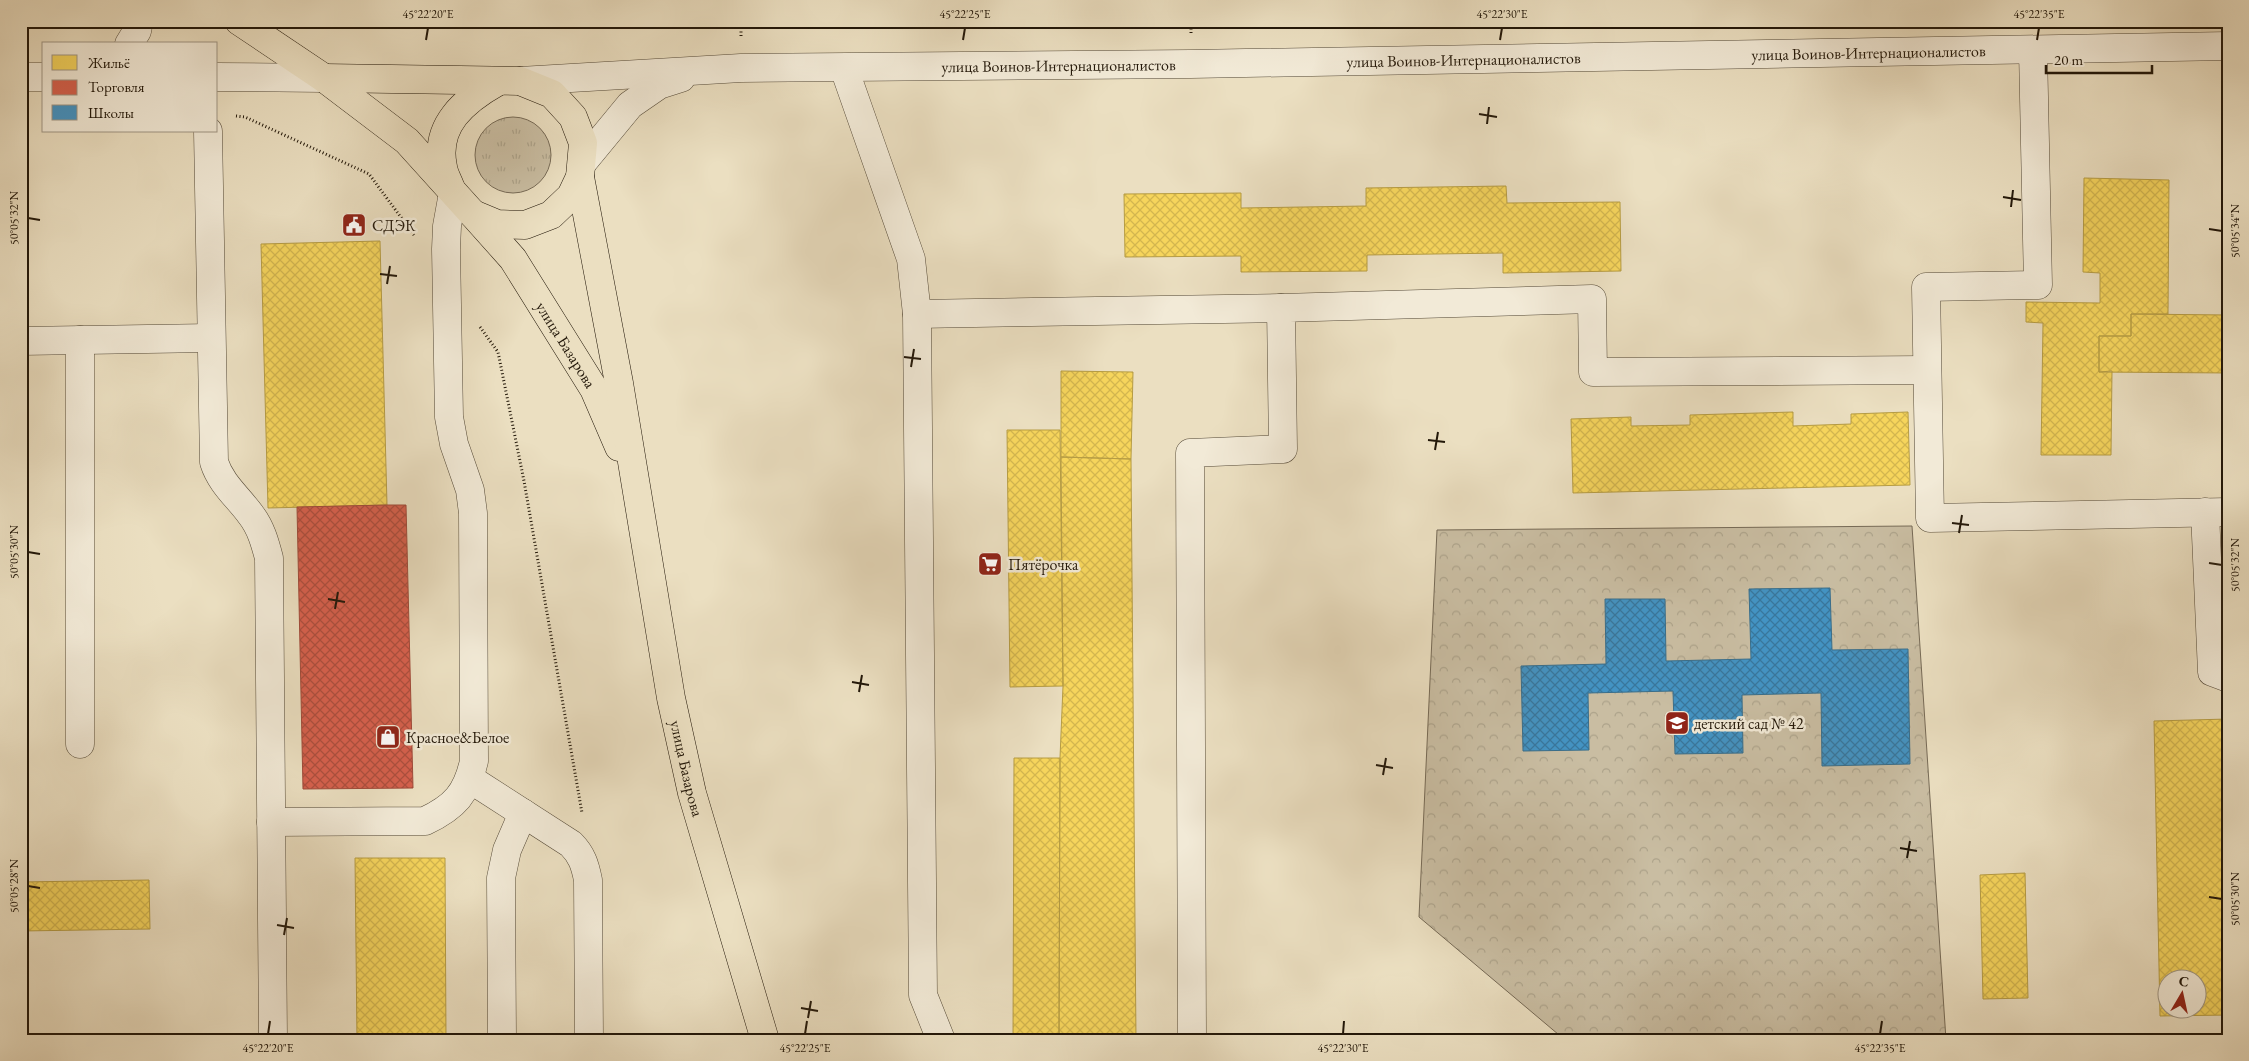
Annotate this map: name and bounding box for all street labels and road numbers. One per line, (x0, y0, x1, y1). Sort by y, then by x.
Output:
street label: улица Воинов-Интернационалистов (1751, 40, 1986, 65)
street label: улица Воинов-Интернационалистов (1346, 47, 1581, 72)
street label: улица Воинов-Интернационалистов (941, 54, 1176, 77)
street label: улица Базарова (531, 298, 601, 393)
street label: улица Базарова (665, 718, 709, 820)

